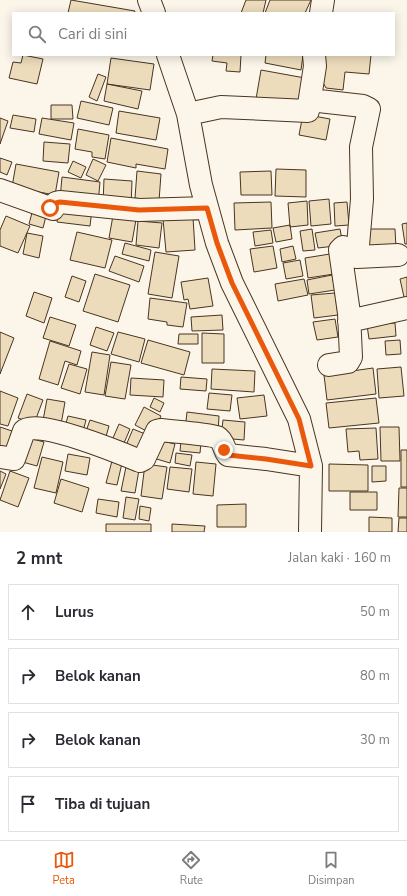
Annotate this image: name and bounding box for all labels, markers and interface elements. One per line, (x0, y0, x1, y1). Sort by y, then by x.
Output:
search box (12, 12, 395, 56)
icon: search (26, 23, 48, 45)
text: Cari di sini (58, 24, 127, 44)
route start (41, 199, 59, 217)
route end (215, 441, 233, 459)
text: 2 mnt (16, 547, 62, 570)
text: Jalan kaki · 160 m (288, 549, 391, 567)
icon: ahead (17, 601, 39, 623)
text: Lurus (55, 602, 94, 622)
text: 50 m (360, 603, 390, 621)
icon: right (17, 665, 39, 687)
text: Belok kanan (55, 666, 141, 686)
text: 80 m (360, 667, 390, 685)
icon: right (17, 729, 39, 751)
text: Belok kanan (55, 730, 141, 750)
text: 30 m (360, 731, 390, 749)
icon: arrive (17, 793, 39, 815)
text: Tiba di tujuan (55, 794, 150, 814)
tab: Peta (53, 849, 75, 888)
tab: Rute (180, 849, 203, 888)
tab: Disimpan (308, 849, 354, 888)

